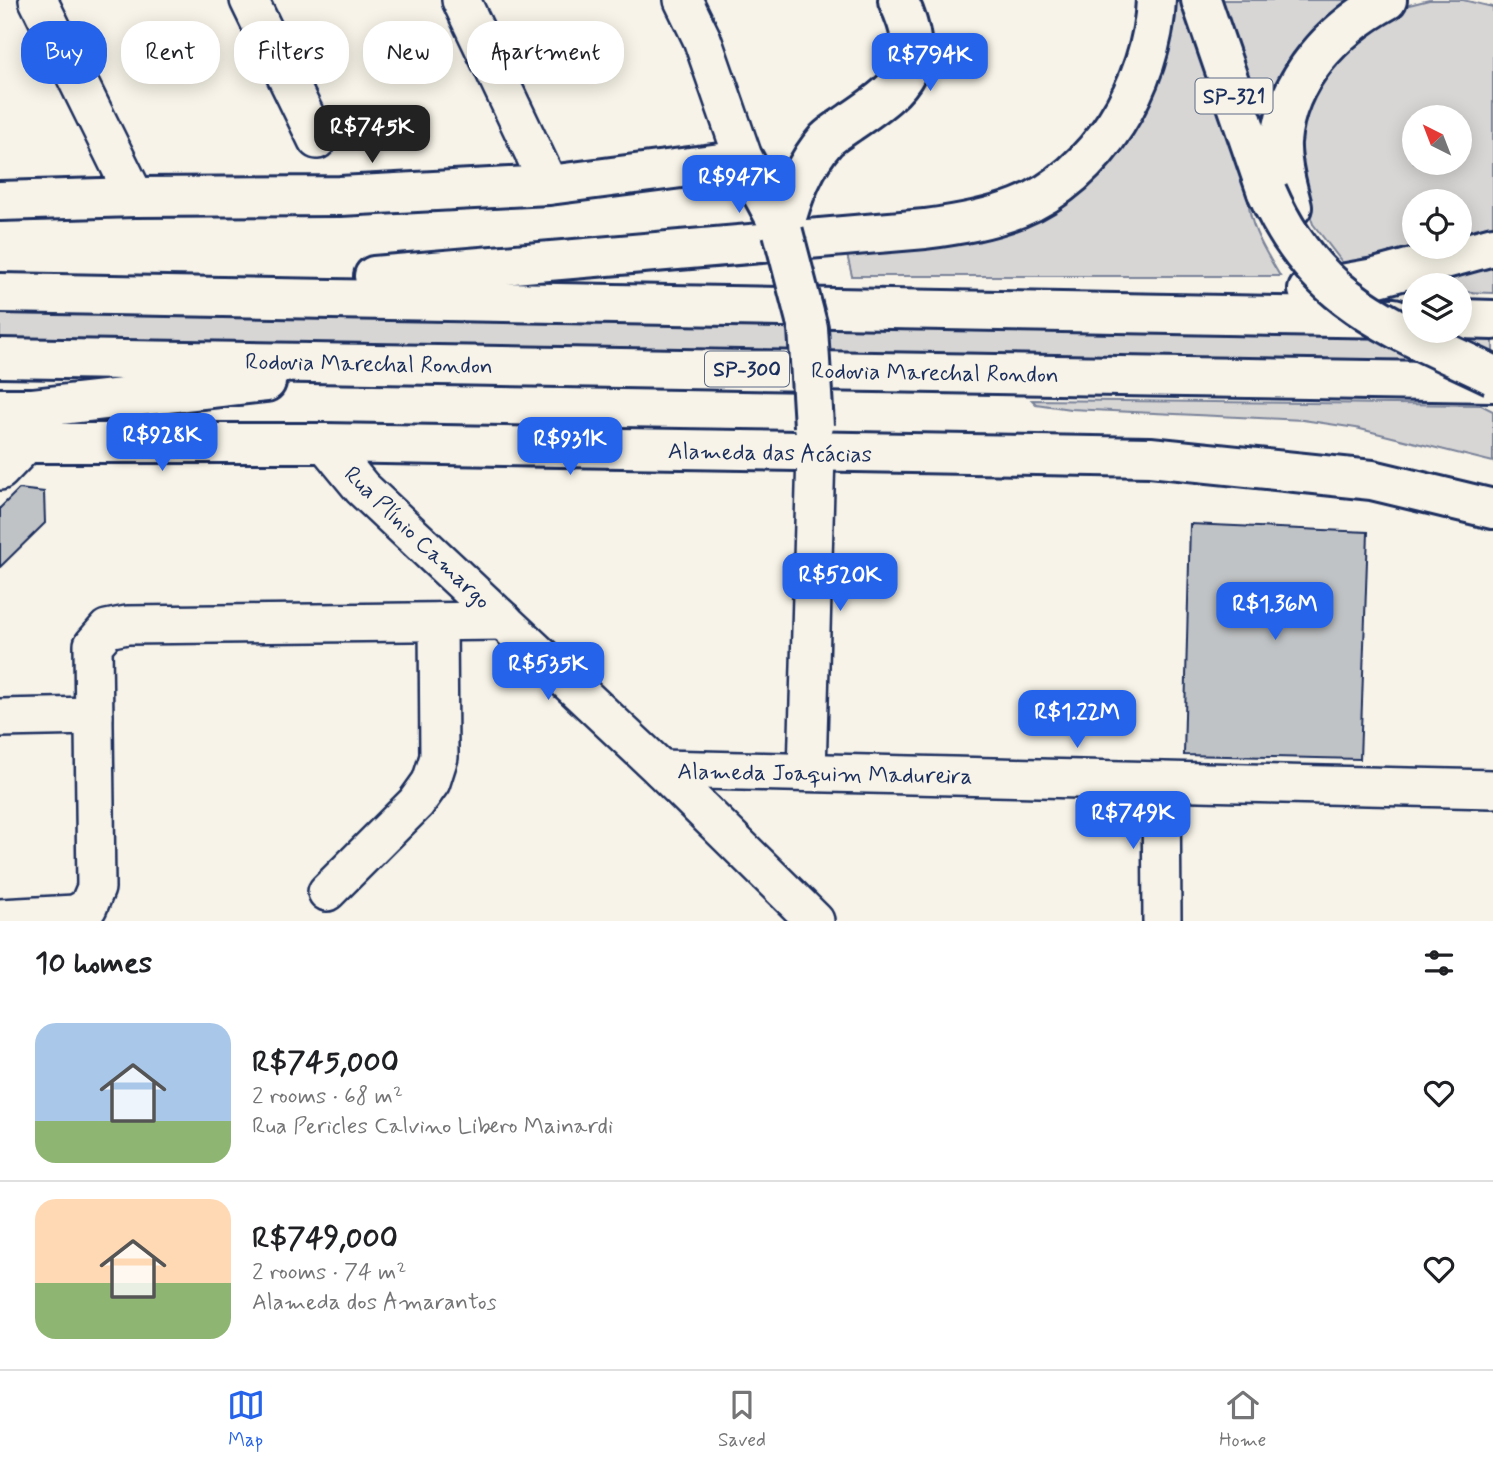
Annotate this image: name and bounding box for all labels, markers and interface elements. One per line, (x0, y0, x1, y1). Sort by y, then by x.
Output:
chip: Buy (21, 21, 107, 84)
chip: Rent (121, 21, 220, 84)
chip: Filters (234, 21, 349, 84)
chip: New (363, 21, 453, 84)
chip: Apartment (467, 21, 624, 84)
pin: R$794K (873, 34, 987, 93)
text: R$794K (888, 41, 972, 71)
road number: SP-321 (1196, 78, 1272, 114)
north arrow (1402, 105, 1472, 175)
map controls (1402, 105, 1472, 343)
pin: R$745K (315, 106, 429, 165)
text: R$745K (330, 113, 414, 143)
pin: R$947K (682, 156, 796, 215)
text: R$947K (698, 163, 780, 193)
button: locate (1402, 189, 1472, 259)
button: layers (1402, 273, 1472, 343)
street label: Rodovia Marechal Rondon (245, 348, 493, 382)
road number: SP-300 (705, 352, 789, 386)
street label: Rodovia Marechal Rondon (811, 357, 1059, 391)
pin: R$928K (105, 414, 219, 473)
pin: R$931K (513, 418, 627, 477)
text: R$928K (122, 421, 202, 451)
text: R$931K (533, 425, 607, 455)
street label: Alameda das Acácias (668, 437, 872, 471)
street label: Rua Plínio Camargo (337, 461, 497, 616)
pin: R$520K (783, 554, 897, 613)
text: R$520K (799, 561, 881, 591)
pin: R$1.36M (1210, 582, 1340, 642)
text: R$1.36M (1232, 590, 1318, 620)
pin: R$535K (491, 642, 605, 702)
text: R$535K (508, 650, 588, 680)
pin: R$1.22M (1012, 690, 1142, 750)
text: R$1.22M (1034, 698, 1120, 728)
street label: Alameda Joaquim Madureira (677, 757, 973, 793)
pin: R$749K (1076, 792, 1190, 851)
text: R$749K (1091, 799, 1175, 829)
text: 10 homes (35, 944, 152, 983)
icon: filters (1420, 944, 1458, 982)
text: R$745,000 (252, 1043, 399, 1082)
icon: home (91, 1051, 175, 1135)
icon: heart (1420, 1074, 1458, 1112)
text: 2 rooms · 68 m² (252, 1082, 403, 1112)
text: Rua Pericles Calvino Libero Mainardi (252, 1112, 613, 1142)
text: R$749,000 (252, 1219, 398, 1258)
icon: home (91, 1227, 175, 1311)
icon: heart (1420, 1250, 1458, 1288)
text: 2 rooms · 74 m² (252, 1258, 407, 1288)
text: Alameda dos Amarantos (252, 1288, 497, 1318)
tab: Map (227, 1386, 265, 1453)
tab: Saved (718, 1386, 766, 1453)
tab: Home (1219, 1386, 1266, 1453)

